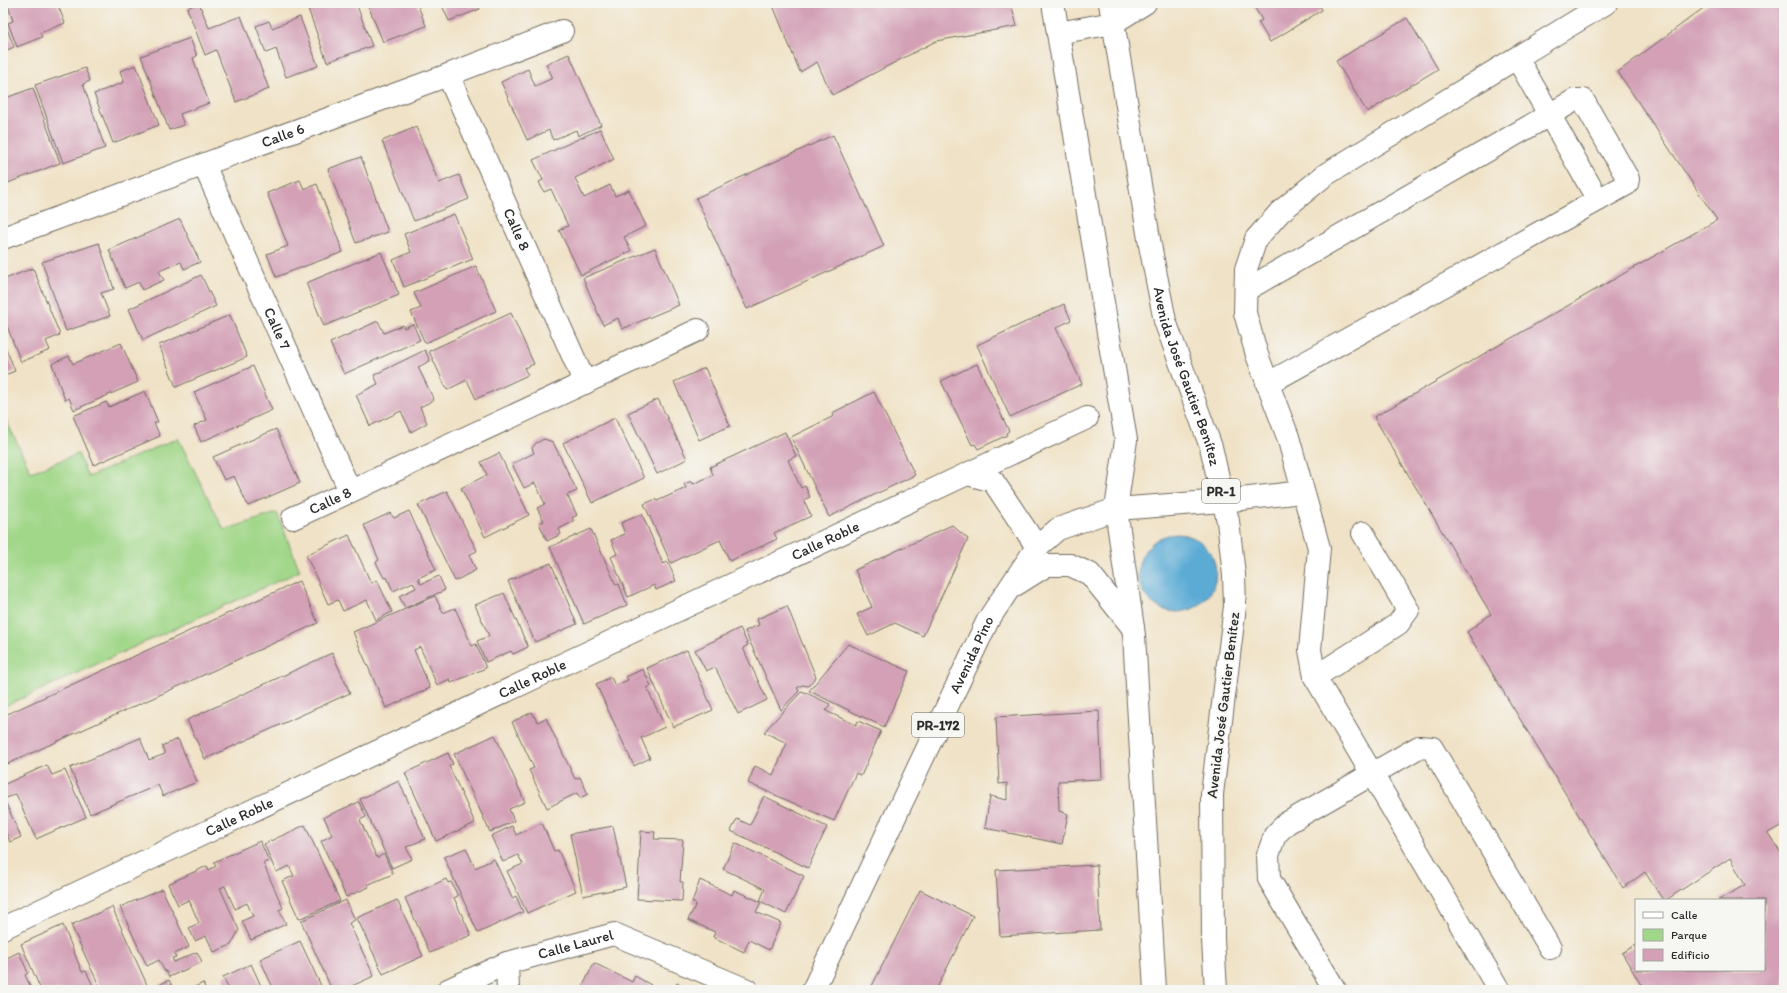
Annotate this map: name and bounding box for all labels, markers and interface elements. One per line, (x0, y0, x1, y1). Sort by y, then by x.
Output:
street label: Calle 6 (259, 119, 307, 152)
street label: Calle 8 (499, 205, 534, 254)
street label: Avenida José Gautier Benítez (1149, 285, 1224, 468)
street label: Calle 7 (260, 305, 295, 353)
road number: PR-1 (1202, 479, 1240, 503)
street label: Calle 8 (306, 483, 354, 518)
street label: Calle Roble (789, 517, 862, 564)
street label: Avenida José Gautier Benítez (1203, 611, 1243, 799)
street label: Avenida Pino (946, 613, 998, 696)
street label: Calle Roble (496, 655, 569, 702)
road number: PR-172 (912, 713, 964, 737)
street label: Calle Roble (202, 793, 276, 840)
legend (1635, 899, 1765, 971)
text: Calle (1671, 908, 1698, 922)
street label: Calle Laurel (536, 925, 616, 963)
text: Parque (1671, 928, 1707, 942)
text: Edificio (1671, 948, 1710, 962)

